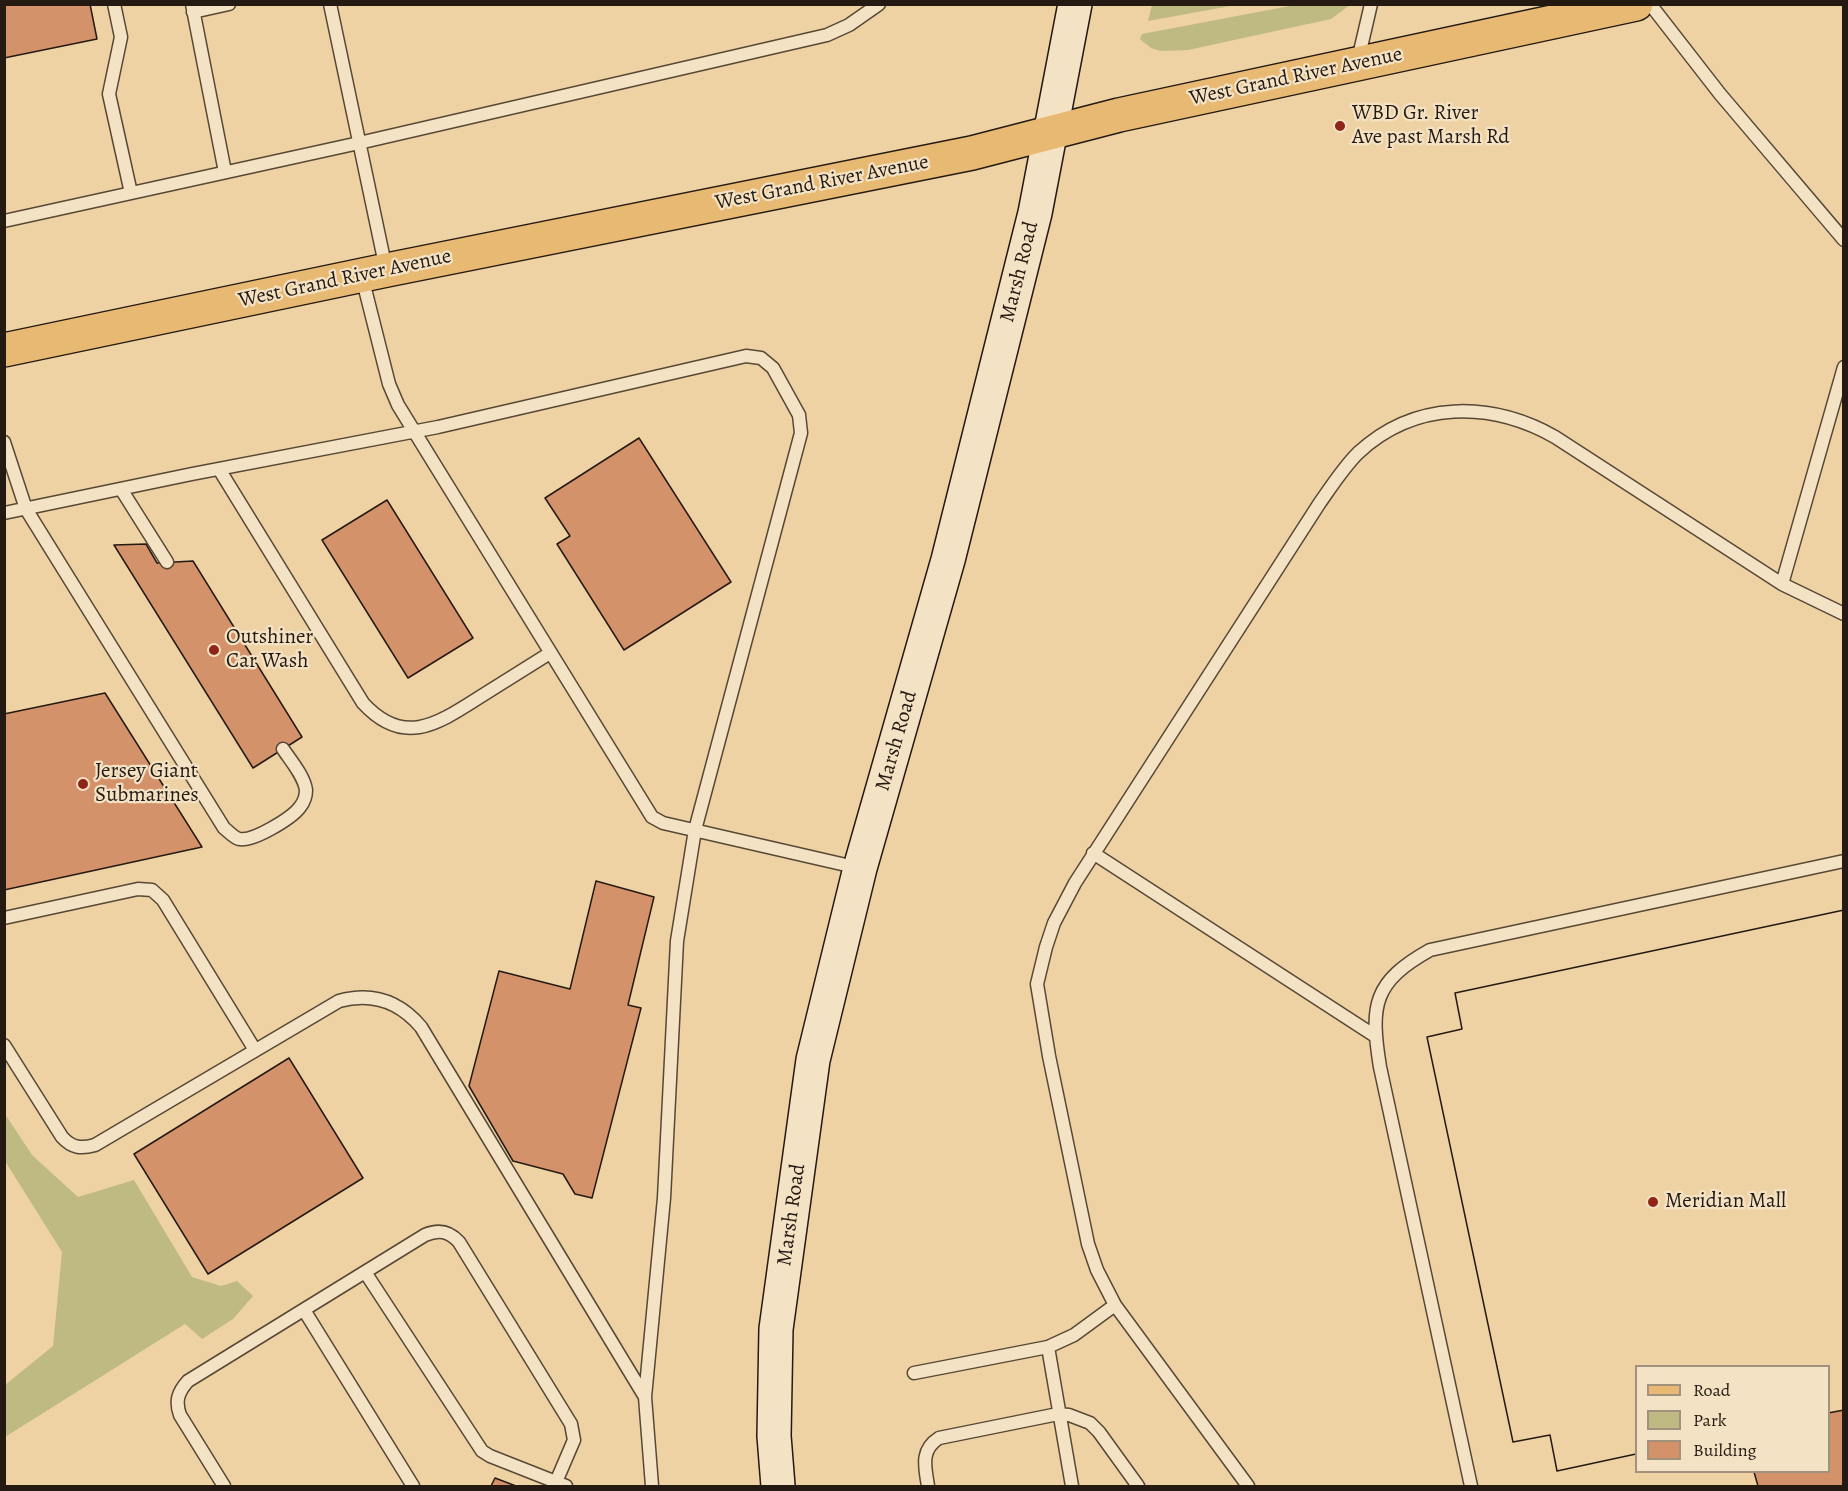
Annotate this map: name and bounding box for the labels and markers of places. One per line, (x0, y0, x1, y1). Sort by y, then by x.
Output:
place label: WBD Gr. River Ave past Marsh Rd (1352, 101, 1510, 151)
marker: WBD Gr. River Ave past Marsh Rd (1333, 119, 1347, 133)
place label: Outshiner Car Wash (226, 625, 313, 675)
marker: Outshiner Car Wash (207, 643, 221, 657)
place label: Jersey Giant Submarines (95, 759, 199, 809)
marker: Jersey Giant Submarines (76, 777, 90, 791)
place label: Meridian Mall (1665, 1189, 1786, 1215)
marker: Meridian Mall (1646, 1195, 1660, 1209)

